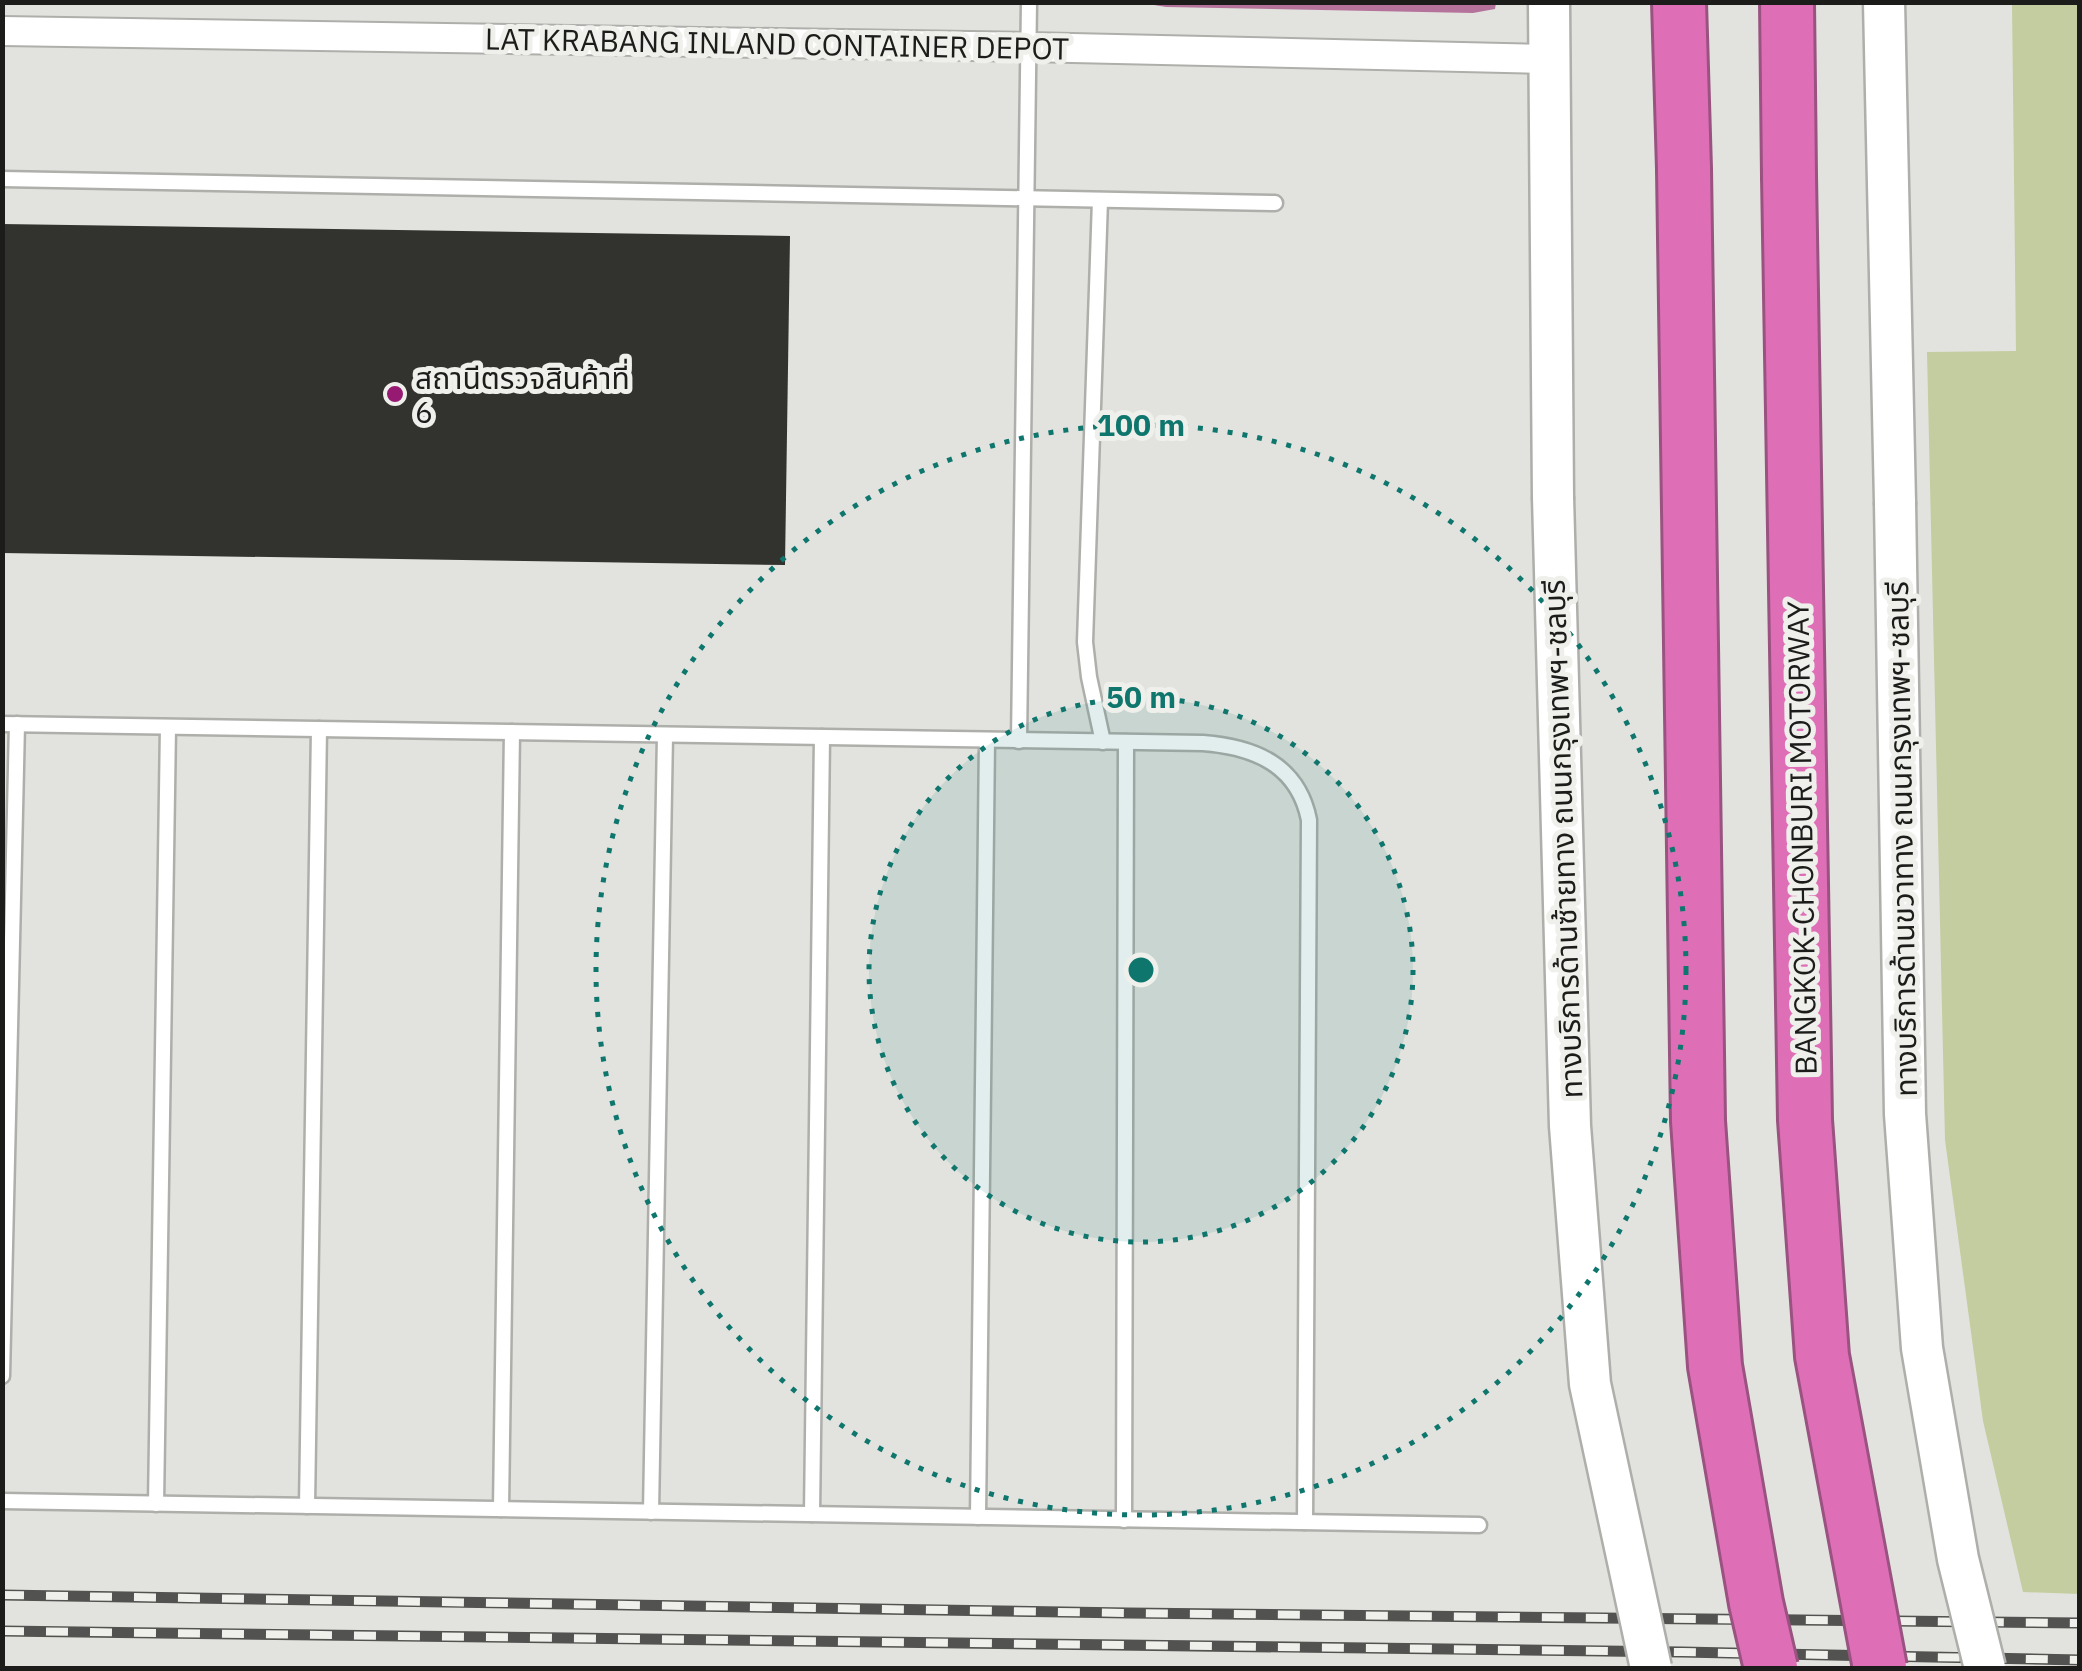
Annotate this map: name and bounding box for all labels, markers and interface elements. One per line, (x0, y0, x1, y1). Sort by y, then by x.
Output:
street label: LAT KRABANG INLAND CONTAINER DEPOT (485, 18, 1069, 68)
place label: สถานีตรวจสินค้าที่ 6 (415, 358, 630, 431)
marker: สถานีตรวจสินค้าที่ 6 (384, 383, 406, 405)
text: 100 m (1097, 405, 1185, 444)
street label: ทางบริการด้านซ้ายทาง ถนนกรุงเทพฯ-ชลบุรี (1533, 579, 1591, 1099)
street label: ทางบริการด้านขวาทาง ถนนกรุงเทพฯ-ชลบุรี (1877, 581, 1925, 1097)
street label: BANGKOK-CHONBURI MOTORWAY (1777, 600, 1825, 1075)
text: 50 m (1106, 677, 1176, 716)
centre of rings (1123, 952, 1159, 988)

